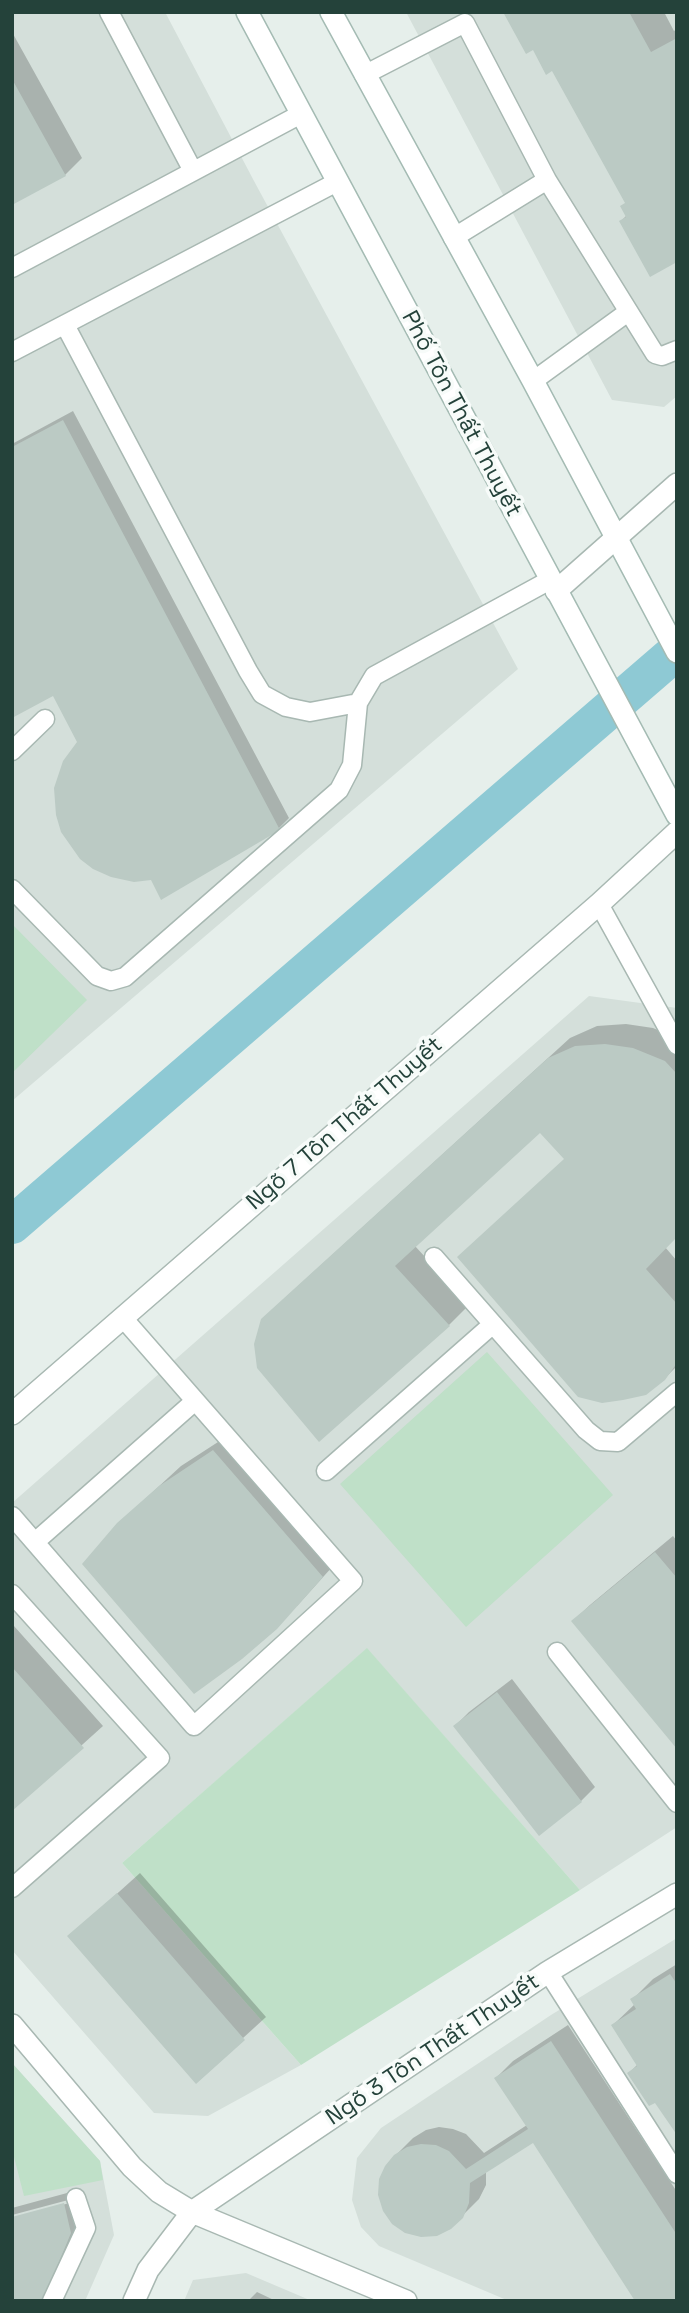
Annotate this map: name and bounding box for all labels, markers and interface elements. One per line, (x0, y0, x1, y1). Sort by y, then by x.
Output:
street label: Phố Tôn Thất Thuyết (395, 306, 527, 522)
street label: Ngõ 7 Tôn Thất Thuyết (241, 1031, 449, 1217)
street label: Ngõ 3 Tôn Thất Thuyết (321, 1968, 545, 2132)

